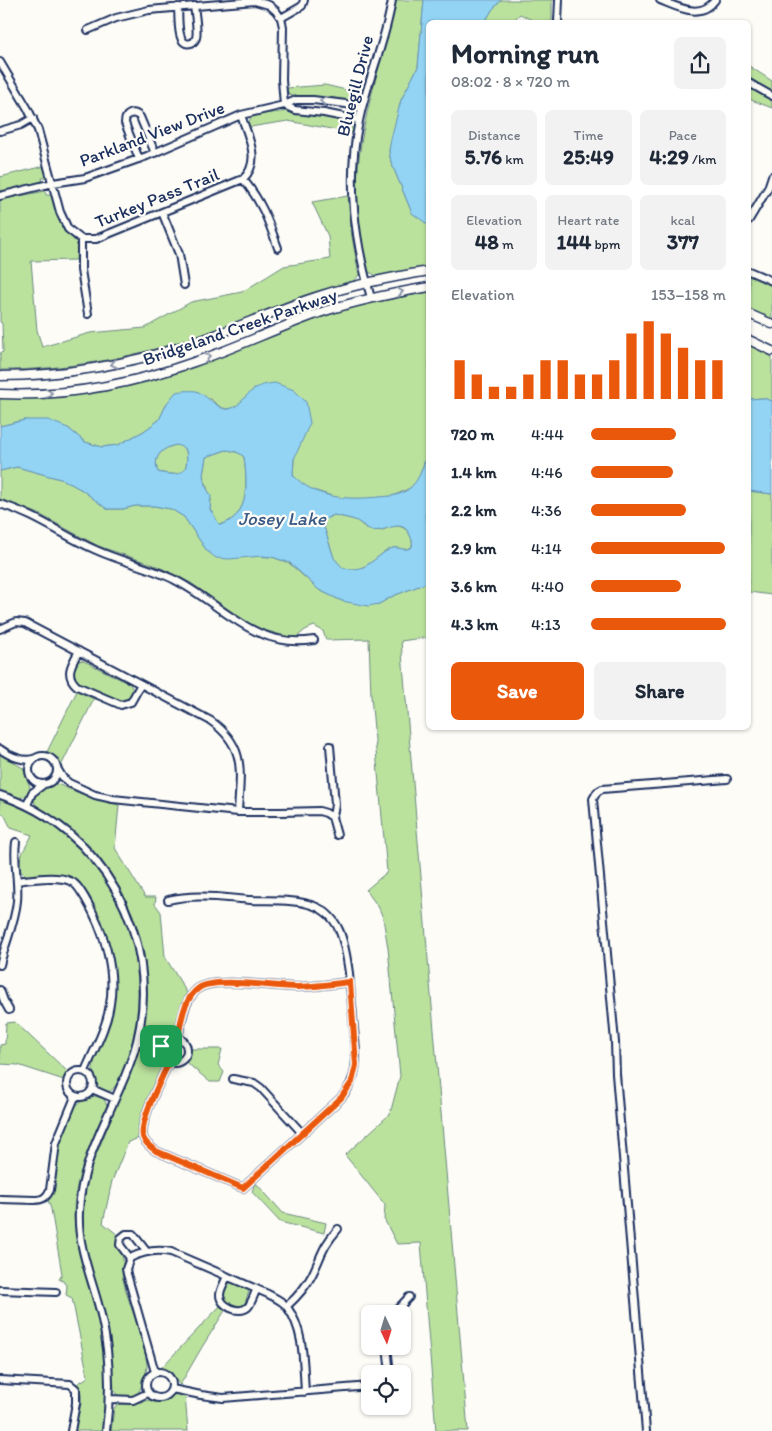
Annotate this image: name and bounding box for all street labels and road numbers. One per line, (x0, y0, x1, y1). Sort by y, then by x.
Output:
street label: Bluegill Drive (332, 33, 378, 139)
street label: Parkland View Drive (76, 96, 228, 172)
street label: Turkey Pass Trail (92, 163, 222, 233)
street label: Bridgeland Creek Parkway (140, 283, 340, 371)

